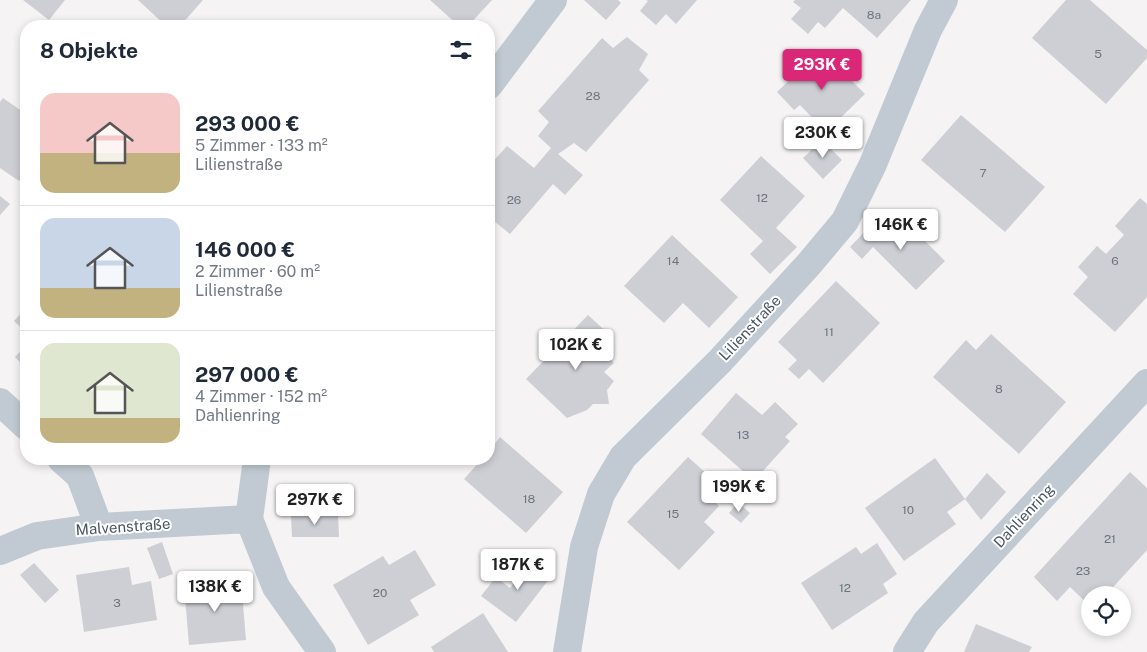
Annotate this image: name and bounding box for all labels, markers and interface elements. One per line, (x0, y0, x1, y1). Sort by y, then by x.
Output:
house number: 8a (867, 8, 881, 22)
icon: filters (447, 36, 475, 64)
text: 8 Objekte (40, 38, 138, 63)
house number: 5 (1094, 47, 1102, 61)
pin: 293K € (781, 48, 863, 91)
text: 293K € (794, 55, 850, 74)
house number: 28 (586, 89, 601, 103)
text: 293 000 € (195, 111, 300, 136)
icon: home (80, 113, 140, 173)
pin: 230K € (782, 116, 864, 159)
text: 230K € (795, 123, 851, 142)
text: 5 Zimmer · 133 m² (195, 136, 328, 155)
text: Lilienstraße (195, 155, 283, 174)
house number: 7 (979, 166, 987, 180)
house number: 12 (756, 191, 768, 205)
house number: 26 (507, 193, 521, 207)
pin: 146K € (860, 208, 942, 251)
text: 146K € (874, 215, 928, 234)
text: 146 000 € (195, 237, 295, 262)
icon: home (80, 238, 140, 298)
house number: 14 (667, 254, 680, 268)
house number: 6 (1111, 254, 1119, 268)
text: 2 Zimmer · 60 m² (195, 262, 320, 281)
text: Lilienstraße (195, 281, 283, 300)
street label: Lilienstraße (715, 292, 784, 364)
house number: 11 (824, 325, 834, 339)
pin: 102K € (535, 328, 617, 371)
text: 102K € (550, 335, 602, 354)
text: 297 000 € (195, 362, 299, 387)
icon: home (80, 363, 140, 423)
house number: 8 (995, 382, 1003, 396)
text: 4 Zimmer · 152 m² (195, 387, 327, 406)
text: Dahlienring (195, 406, 281, 425)
house number: 13 (737, 428, 749, 442)
pin: 199K € (698, 470, 780, 513)
text: 199K € (712, 477, 766, 496)
street label: Dahlienring (990, 480, 1057, 551)
pin: 297K € (274, 484, 356, 526)
text: 297K € (287, 490, 343, 509)
house number: 18 (523, 492, 536, 506)
house number: 10 (902, 503, 914, 517)
house number: 15 (667, 507, 680, 521)
street label: Malvenstraße (75, 515, 171, 538)
house number: 21 (1104, 532, 1116, 546)
pin: 187K € (477, 548, 559, 591)
text: 187K € (492, 555, 544, 574)
house number: 23 (1076, 564, 1090, 578)
pin: 138K € (174, 570, 256, 613)
text: 138K € (188, 577, 242, 596)
house number: 12 (839, 581, 851, 595)
house number: 20 (373, 586, 387, 600)
map controls (1081, 586, 1131, 636)
button: locate (1081, 586, 1131, 636)
house number: 3 (113, 596, 121, 610)

